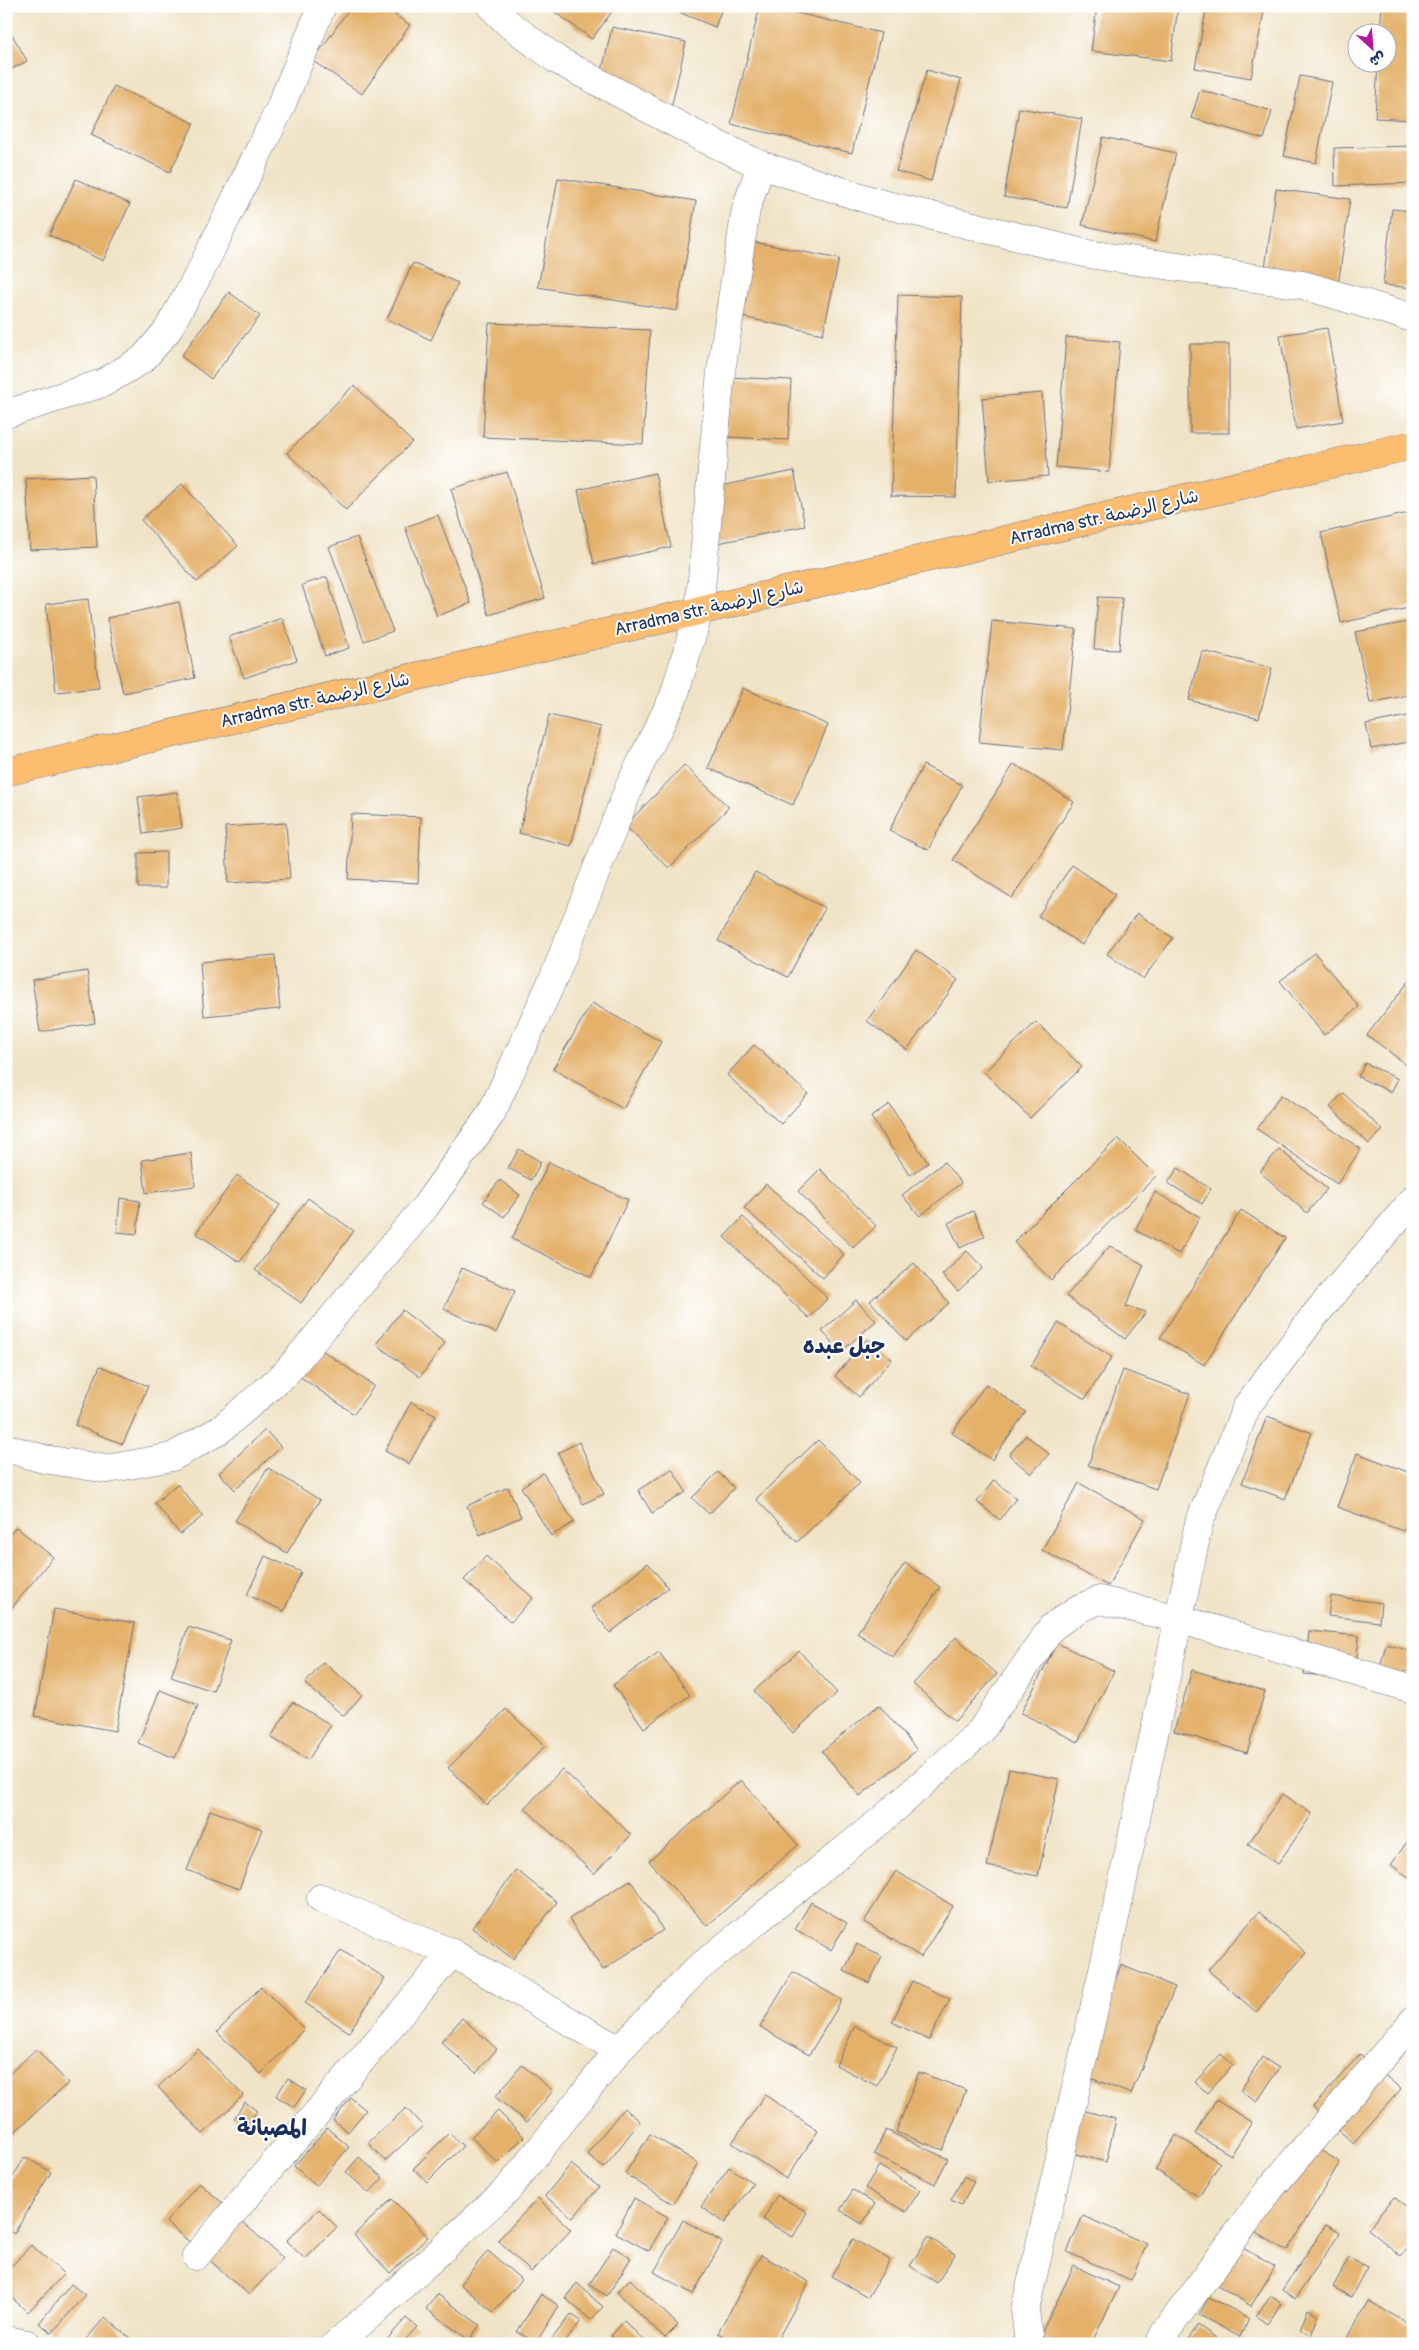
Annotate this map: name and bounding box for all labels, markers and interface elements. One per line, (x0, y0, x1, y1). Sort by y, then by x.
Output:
north arrow (1346, 22, 1396, 72)
text: ش (1367, 48, 1388, 70)
street label: Arradma str. شارع الرضمة (1007, 485, 1201, 550)
street label: Arradma str. شارع الرضمة (612, 576, 806, 641)
street label: Arradma str. شارع الرضمة (218, 668, 412, 733)
district label: جبل عبده (803, 1332, 885, 1360)
district label: المصبانة (237, 2114, 307, 2142)

